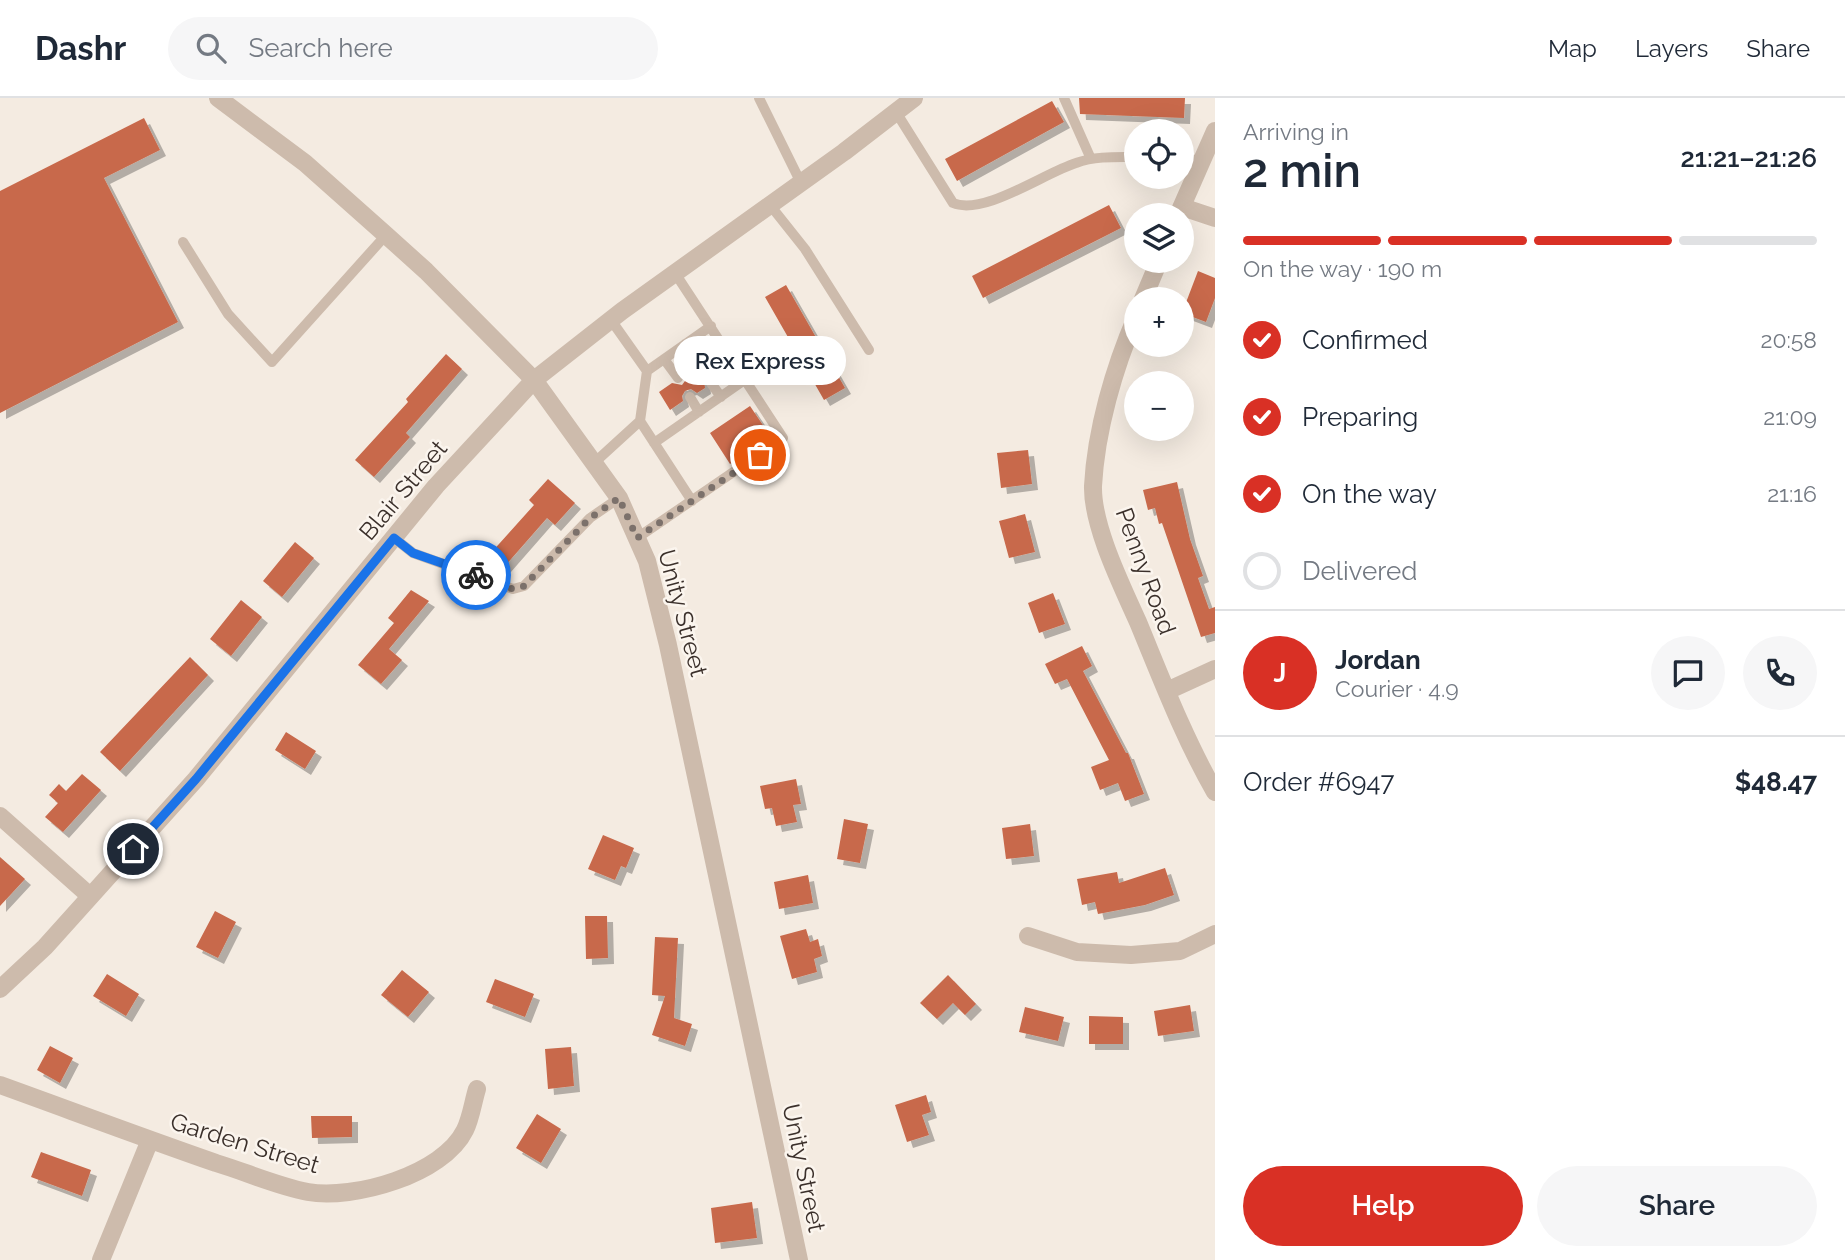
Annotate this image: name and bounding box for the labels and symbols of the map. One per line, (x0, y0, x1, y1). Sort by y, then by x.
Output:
callout: Rex Express (674, 336, 846, 385)
pin (730, 425, 790, 485)
street label: Blair Street (353, 434, 453, 546)
street label: Penny Road (1110, 504, 1182, 638)
courier (441, 540, 511, 610)
street label: Unity Street (652, 546, 714, 680)
pin (103, 819, 163, 879)
street label: Unity Street (776, 1101, 832, 1235)
street label: Garden Street (167, 1107, 323, 1179)

